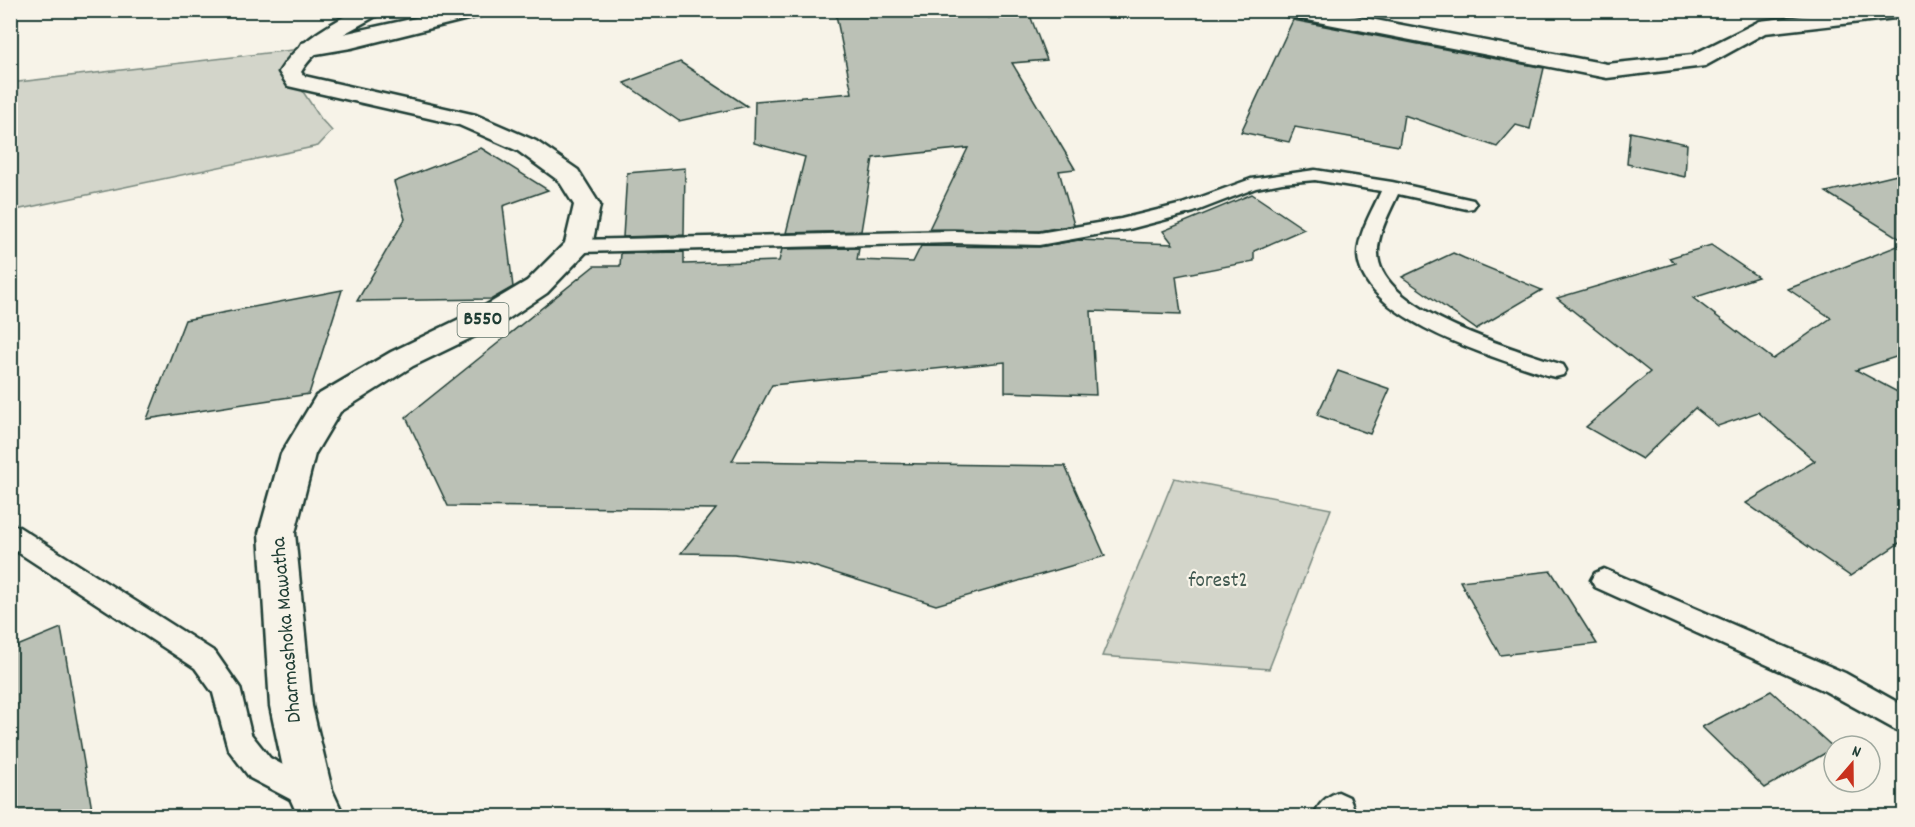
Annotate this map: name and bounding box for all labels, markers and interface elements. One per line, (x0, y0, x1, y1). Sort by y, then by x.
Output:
road number: B550 (458, 303, 508, 337)
street label: Dharmashoka Mawatha (265, 535, 311, 724)
park label: forest2 (1188, 567, 1248, 597)
north arrow (1822, 734, 1882, 794)
text: N (1849, 740, 1864, 764)

